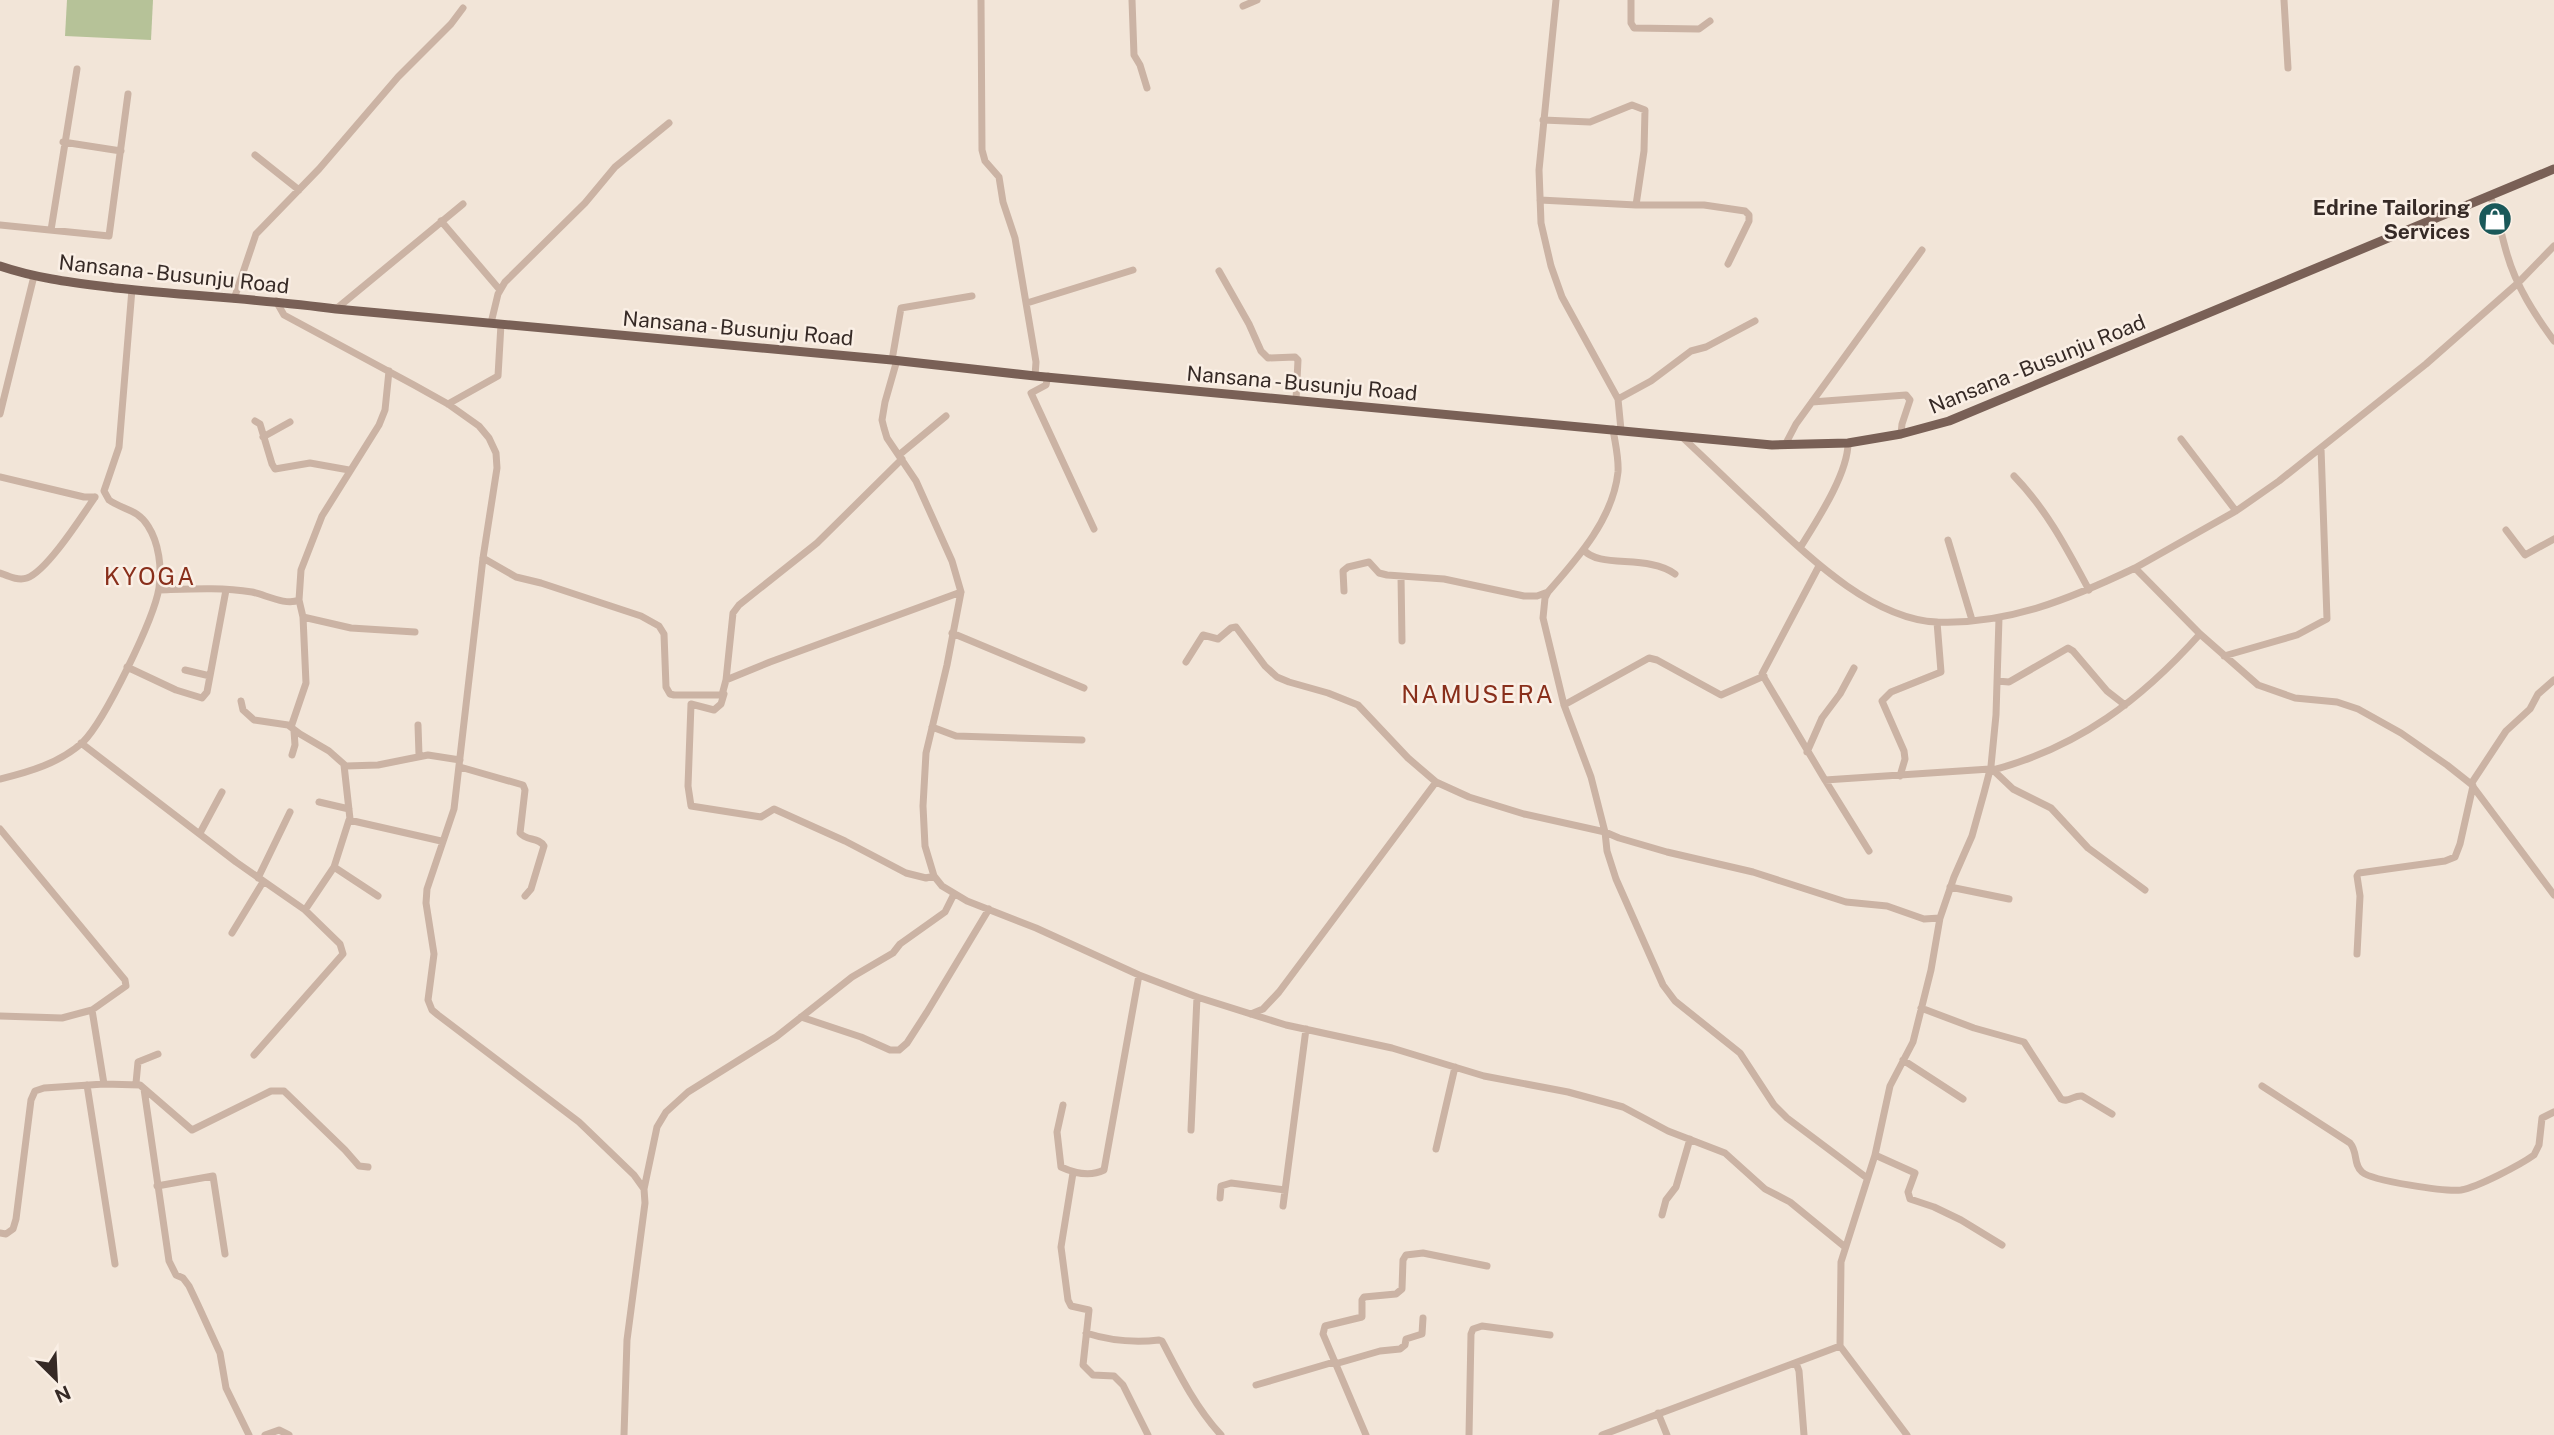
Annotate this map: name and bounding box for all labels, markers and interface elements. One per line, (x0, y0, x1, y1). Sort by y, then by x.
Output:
place label: Edrine Tailoring Services (2313, 195, 2470, 244)
shop icon: Edrine Tailoring Services (2476, 200, 2514, 238)
street label: Nansana - Busunju Road (58, 249, 290, 299)
street label: Nansana - Busunju Road (622, 305, 854, 351)
street label: Nansana - Busunju Road (1925, 309, 2149, 419)
street label: Nansana - Busunju Road (1186, 360, 1418, 406)
district label: KYOGA (104, 562, 196, 590)
district label: NAMUSERA (1401, 680, 1555, 708)
north arrow (21, 1344, 91, 1414)
text: N (52, 1381, 74, 1408)

